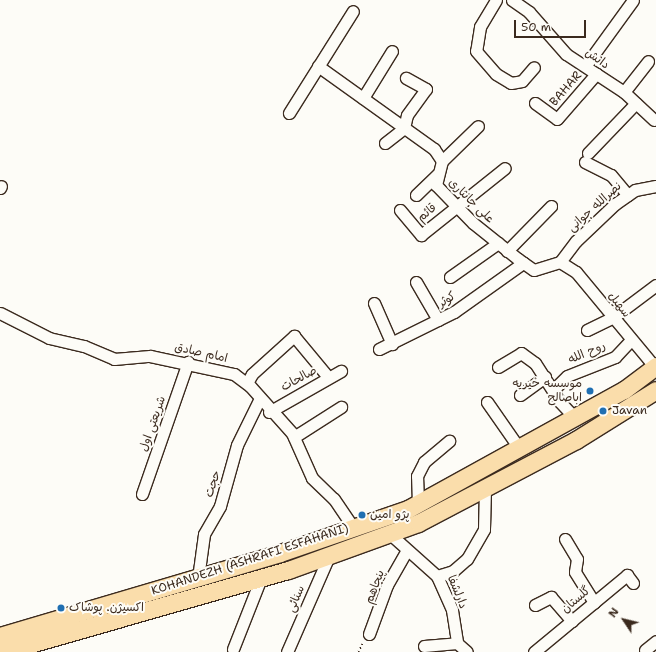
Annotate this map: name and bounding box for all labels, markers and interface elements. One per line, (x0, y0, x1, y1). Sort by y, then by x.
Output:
scale bar (516, 12, 588, 38)
text: 50 m (521, 19, 551, 35)
street label: دانش (582, 46, 612, 72)
street label: BAHAR (547, 69, 585, 109)
street label: علی جانثاری (445, 176, 497, 226)
street label: نصرالله جوانی (565, 179, 625, 235)
street label: قائم (414, 201, 440, 225)
street label: کوثر (435, 289, 459, 311)
street label: سهیل (605, 289, 633, 321)
street label: روح الله (566, 339, 608, 367)
street label: امام صادق (173, 340, 229, 366)
street label: صالحات (279, 363, 319, 395)
place label: موسسه خیریه اباصالح (512, 377, 582, 405)
marker: موسسه خیریه اباصالح (585, 386, 595, 396)
street label: شریعتی اول (137, 394, 169, 454)
place label: Javan (612, 404, 647, 418)
marker: Javan (597, 405, 609, 417)
street label: حجت (202, 469, 224, 499)
place label: پژو امین (370, 508, 410, 522)
marker: پژو امین (357, 510, 367, 520)
street label: KOHANDEZH (ASHRAFI ESFAHANI) (150, 521, 350, 599)
street label: پنجاهم (362, 568, 388, 606)
street label: دارلشفا (444, 573, 470, 611)
street label: سنائی (284, 583, 308, 615)
street label: گلستان (559, 584, 593, 616)
north arrow (604, 600, 644, 640)
place label: اکسیژن. پوشاک (69, 601, 144, 615)
marker: اکسیژن. پوشاک (56, 603, 66, 613)
text: N (605, 605, 622, 621)

